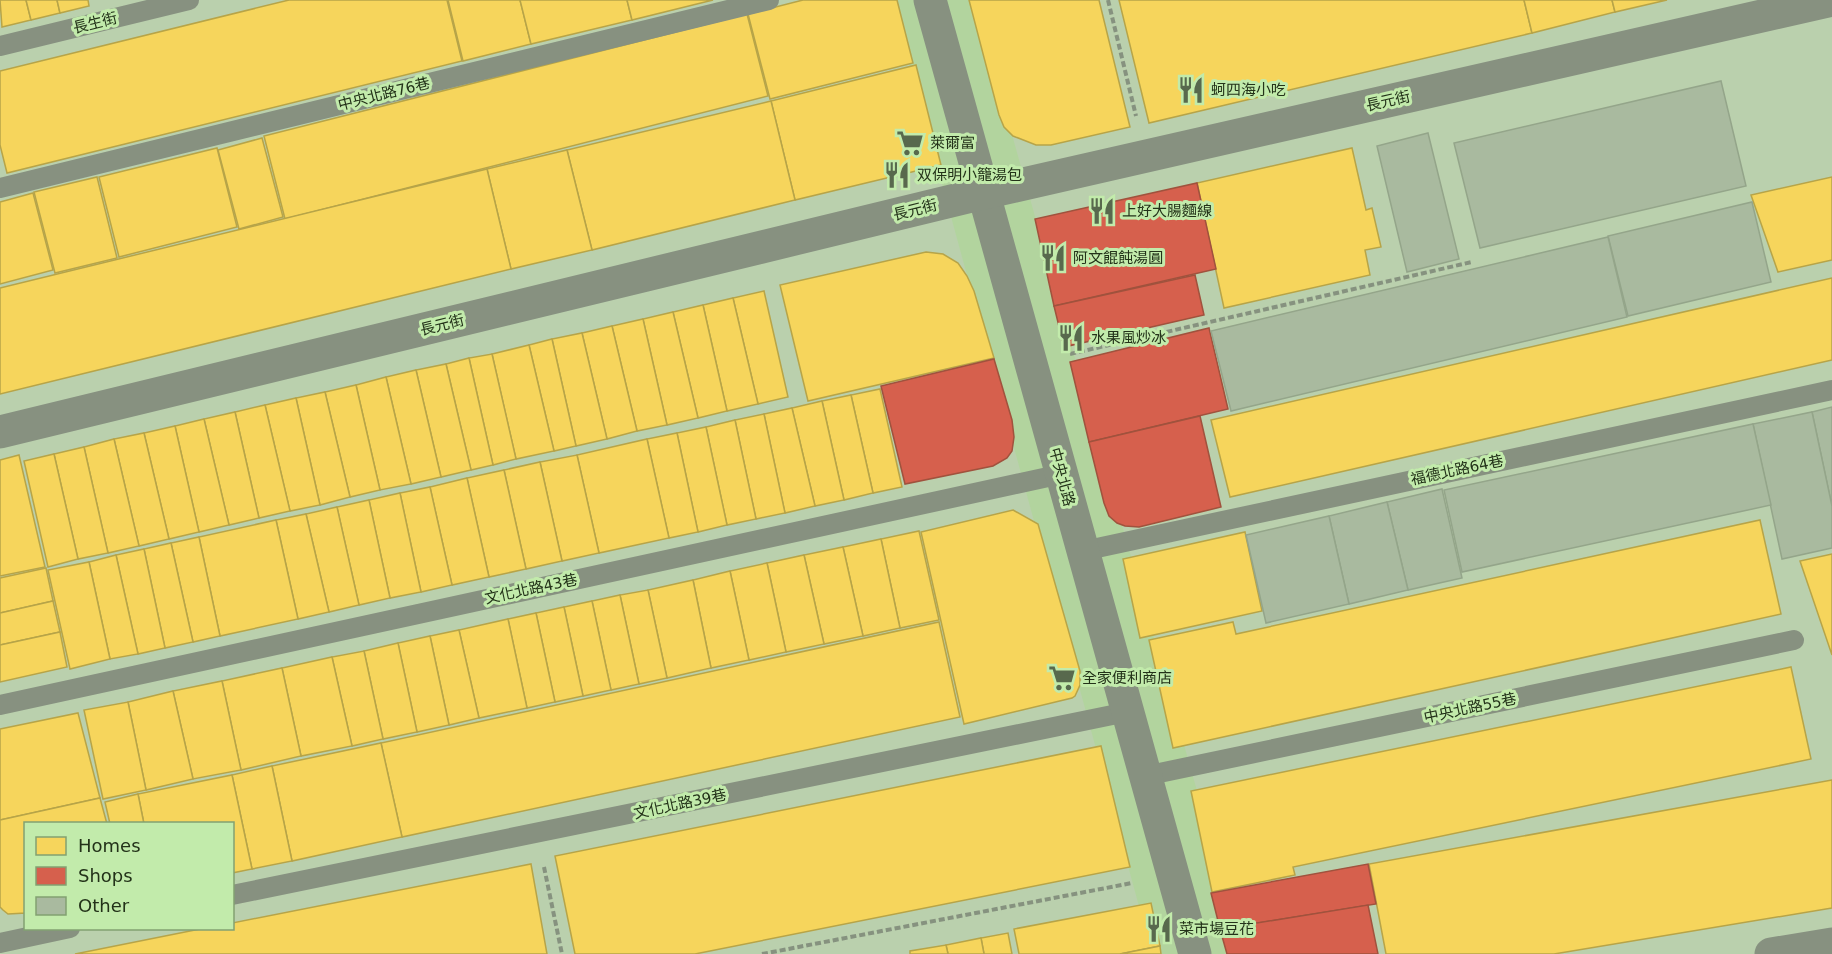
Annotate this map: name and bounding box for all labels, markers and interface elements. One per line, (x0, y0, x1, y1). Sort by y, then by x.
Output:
street label: 長生街 (71, 9, 119, 37)
street label: 中央北路76巷 (336, 74, 432, 114)
restaurant icon: 蚵四海小吃 (1176, 75, 1206, 105)
place label: 蚵四海小吃 (1211, 81, 1286, 99)
street label: 長元街 (1364, 87, 1412, 115)
supermarket icon: 萊爾富 (895, 128, 925, 158)
place label: 萊爾富 (930, 134, 975, 152)
restaurant icon: 双保明小籠湯包 (882, 160, 912, 190)
place label: 双保明小籠湯包 (917, 166, 1022, 184)
street label: 長元街 (891, 196, 939, 224)
restaurant icon: 上好大腸麵線 (1087, 196, 1117, 226)
place label: 上好大腸麵線 (1122, 202, 1212, 220)
restaurant icon: 阿文餛飩湯圓 (1038, 243, 1068, 273)
place label: 阿文餛飩湯圓 (1073, 249, 1163, 267)
street label: 長元街 (418, 311, 466, 339)
restaurant icon: 水果風炒冰 (1056, 323, 1086, 353)
place label: 水果風炒冰 (1091, 329, 1166, 347)
street label: 中央北路 (1046, 446, 1078, 508)
street label: 福德北路64巷 (1409, 451, 1505, 489)
street label: 文化北路43巷 (483, 570, 579, 608)
supermarket icon: 全家便利商店 (1047, 663, 1077, 693)
place label: 全家便利商店 (1082, 669, 1172, 687)
street label: 中央北路55巷 (1422, 689, 1518, 727)
street label: 文化北路39巷 (632, 785, 728, 823)
legend (24, 822, 234, 930)
text: Homes (78, 835, 141, 856)
text: Shops (78, 865, 133, 886)
text: Other (78, 895, 130, 916)
restaurant icon: 菜市場豆花 (1144, 914, 1174, 944)
place label: 菜市場豆花 (1179, 920, 1254, 938)

